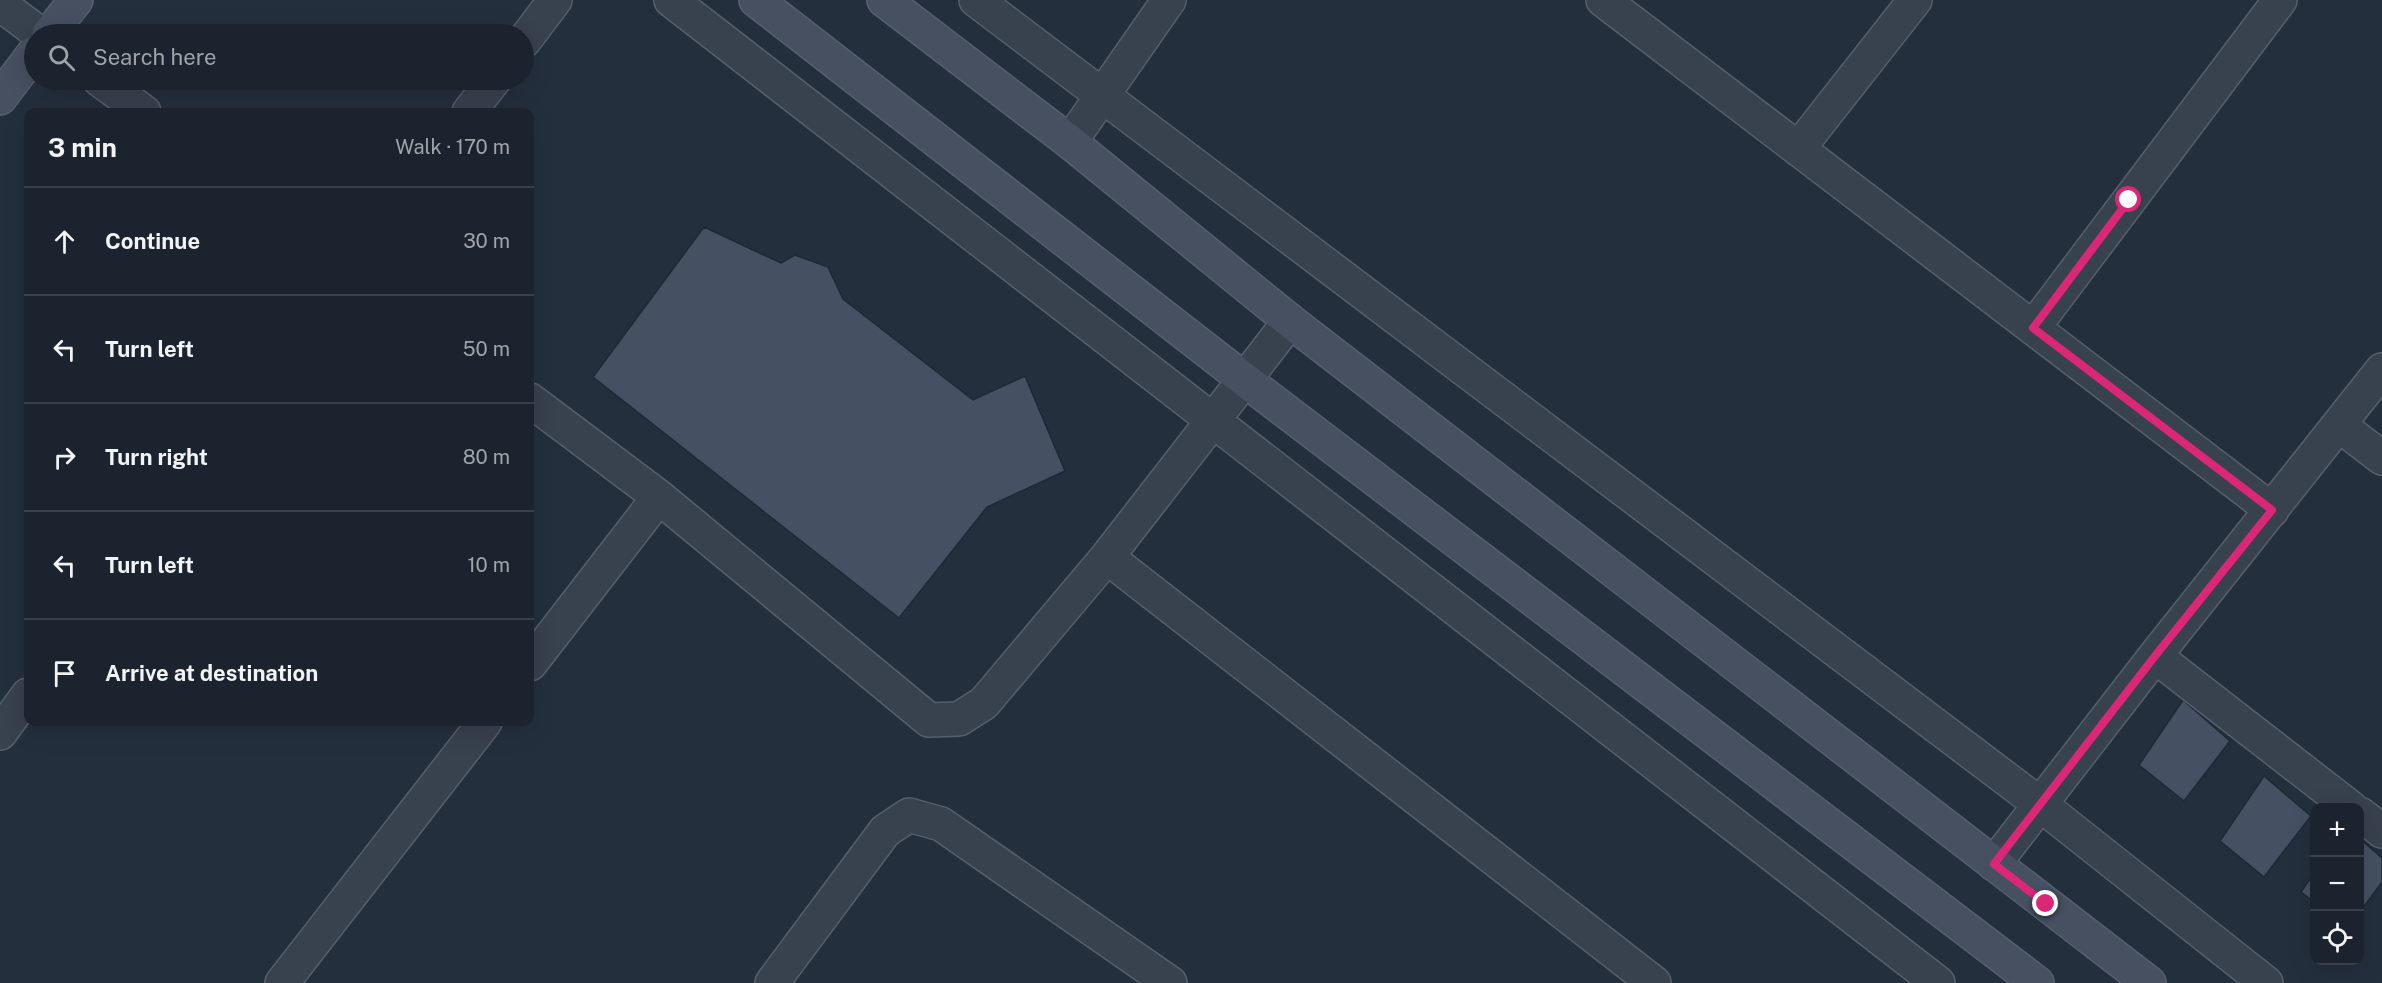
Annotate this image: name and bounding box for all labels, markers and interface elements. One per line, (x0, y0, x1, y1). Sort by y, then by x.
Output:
search box (24, 24, 534, 90)
icon: search (45, 41, 78, 74)
text: Search here (93, 44, 217, 70)
text: 3 min (48, 132, 117, 163)
text: Walk · 170 m (395, 135, 510, 159)
route start (2115, 186, 2141, 212)
icon: ahead (48, 225, 81, 258)
text: Continue (105, 228, 200, 254)
text: 30 m (463, 229, 510, 253)
icon: left (48, 333, 81, 366)
text: Turn left (105, 336, 194, 362)
text: 50 m (463, 337, 510, 361)
icon: right (48, 441, 81, 474)
text: Turn right (105, 444, 208, 470)
text: 80 m (463, 445, 510, 469)
icon: left (48, 549, 81, 582)
text: Turn left (105, 552, 194, 578)
text: 10 m (467, 553, 510, 577)
icon: arrive (48, 657, 81, 690)
text: Arrive at destination (105, 660, 318, 686)
map controls (2310, 803, 2364, 965)
button: + (2310, 803, 2364, 857)
button: − (2310, 857, 2364, 911)
route end (2032, 890, 2058, 916)
button: locate (2310, 911, 2364, 965)

